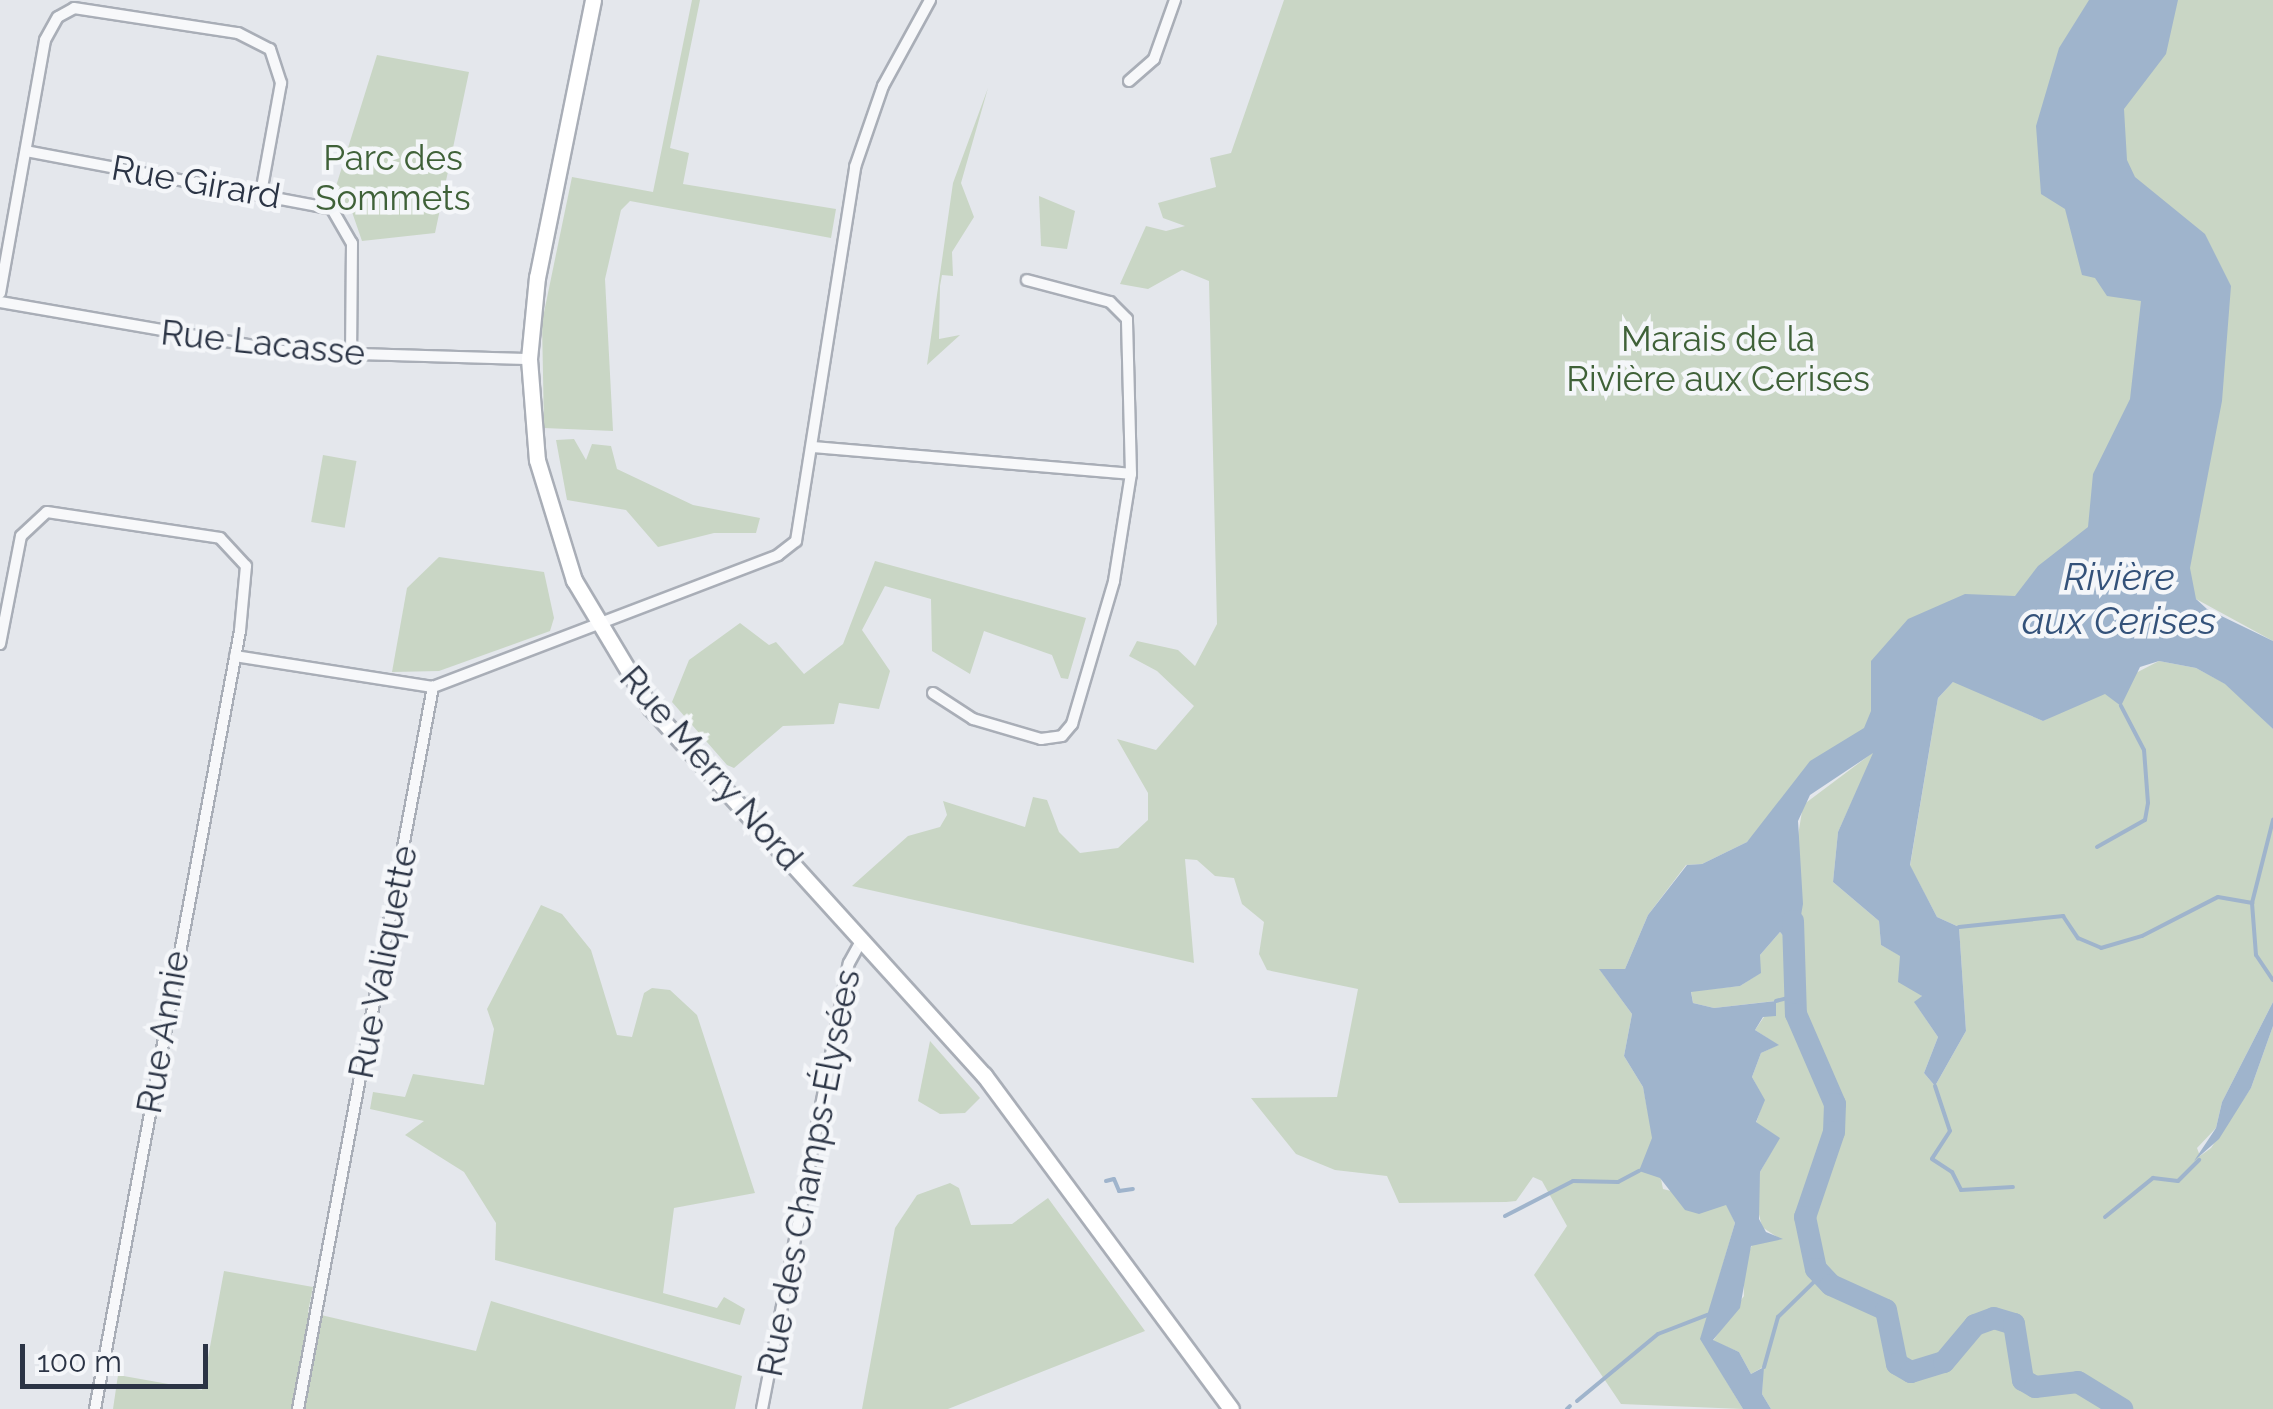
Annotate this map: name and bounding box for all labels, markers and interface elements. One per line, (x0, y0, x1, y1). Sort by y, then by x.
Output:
park label: Parc des Sommets (315, 137, 471, 219)
street label: Rue Girard (108, 147, 284, 217)
street label: Rue Lacasse (159, 311, 367, 375)
park label: Marais de la Rivière aux Cerises (1566, 318, 1870, 400)
water label: Rivière aux Cerises (2022, 554, 2216, 644)
street label: Rue Merry Nord (611, 657, 811, 879)
street label: Rue Valiquette (340, 841, 426, 1083)
street label: Rue Annie (128, 947, 198, 1117)
street label: Rue des Champs-Élysées (749, 966, 869, 1380)
scale bar (25, 1324, 212, 1386)
text: 100 m (37, 1344, 122, 1379)

